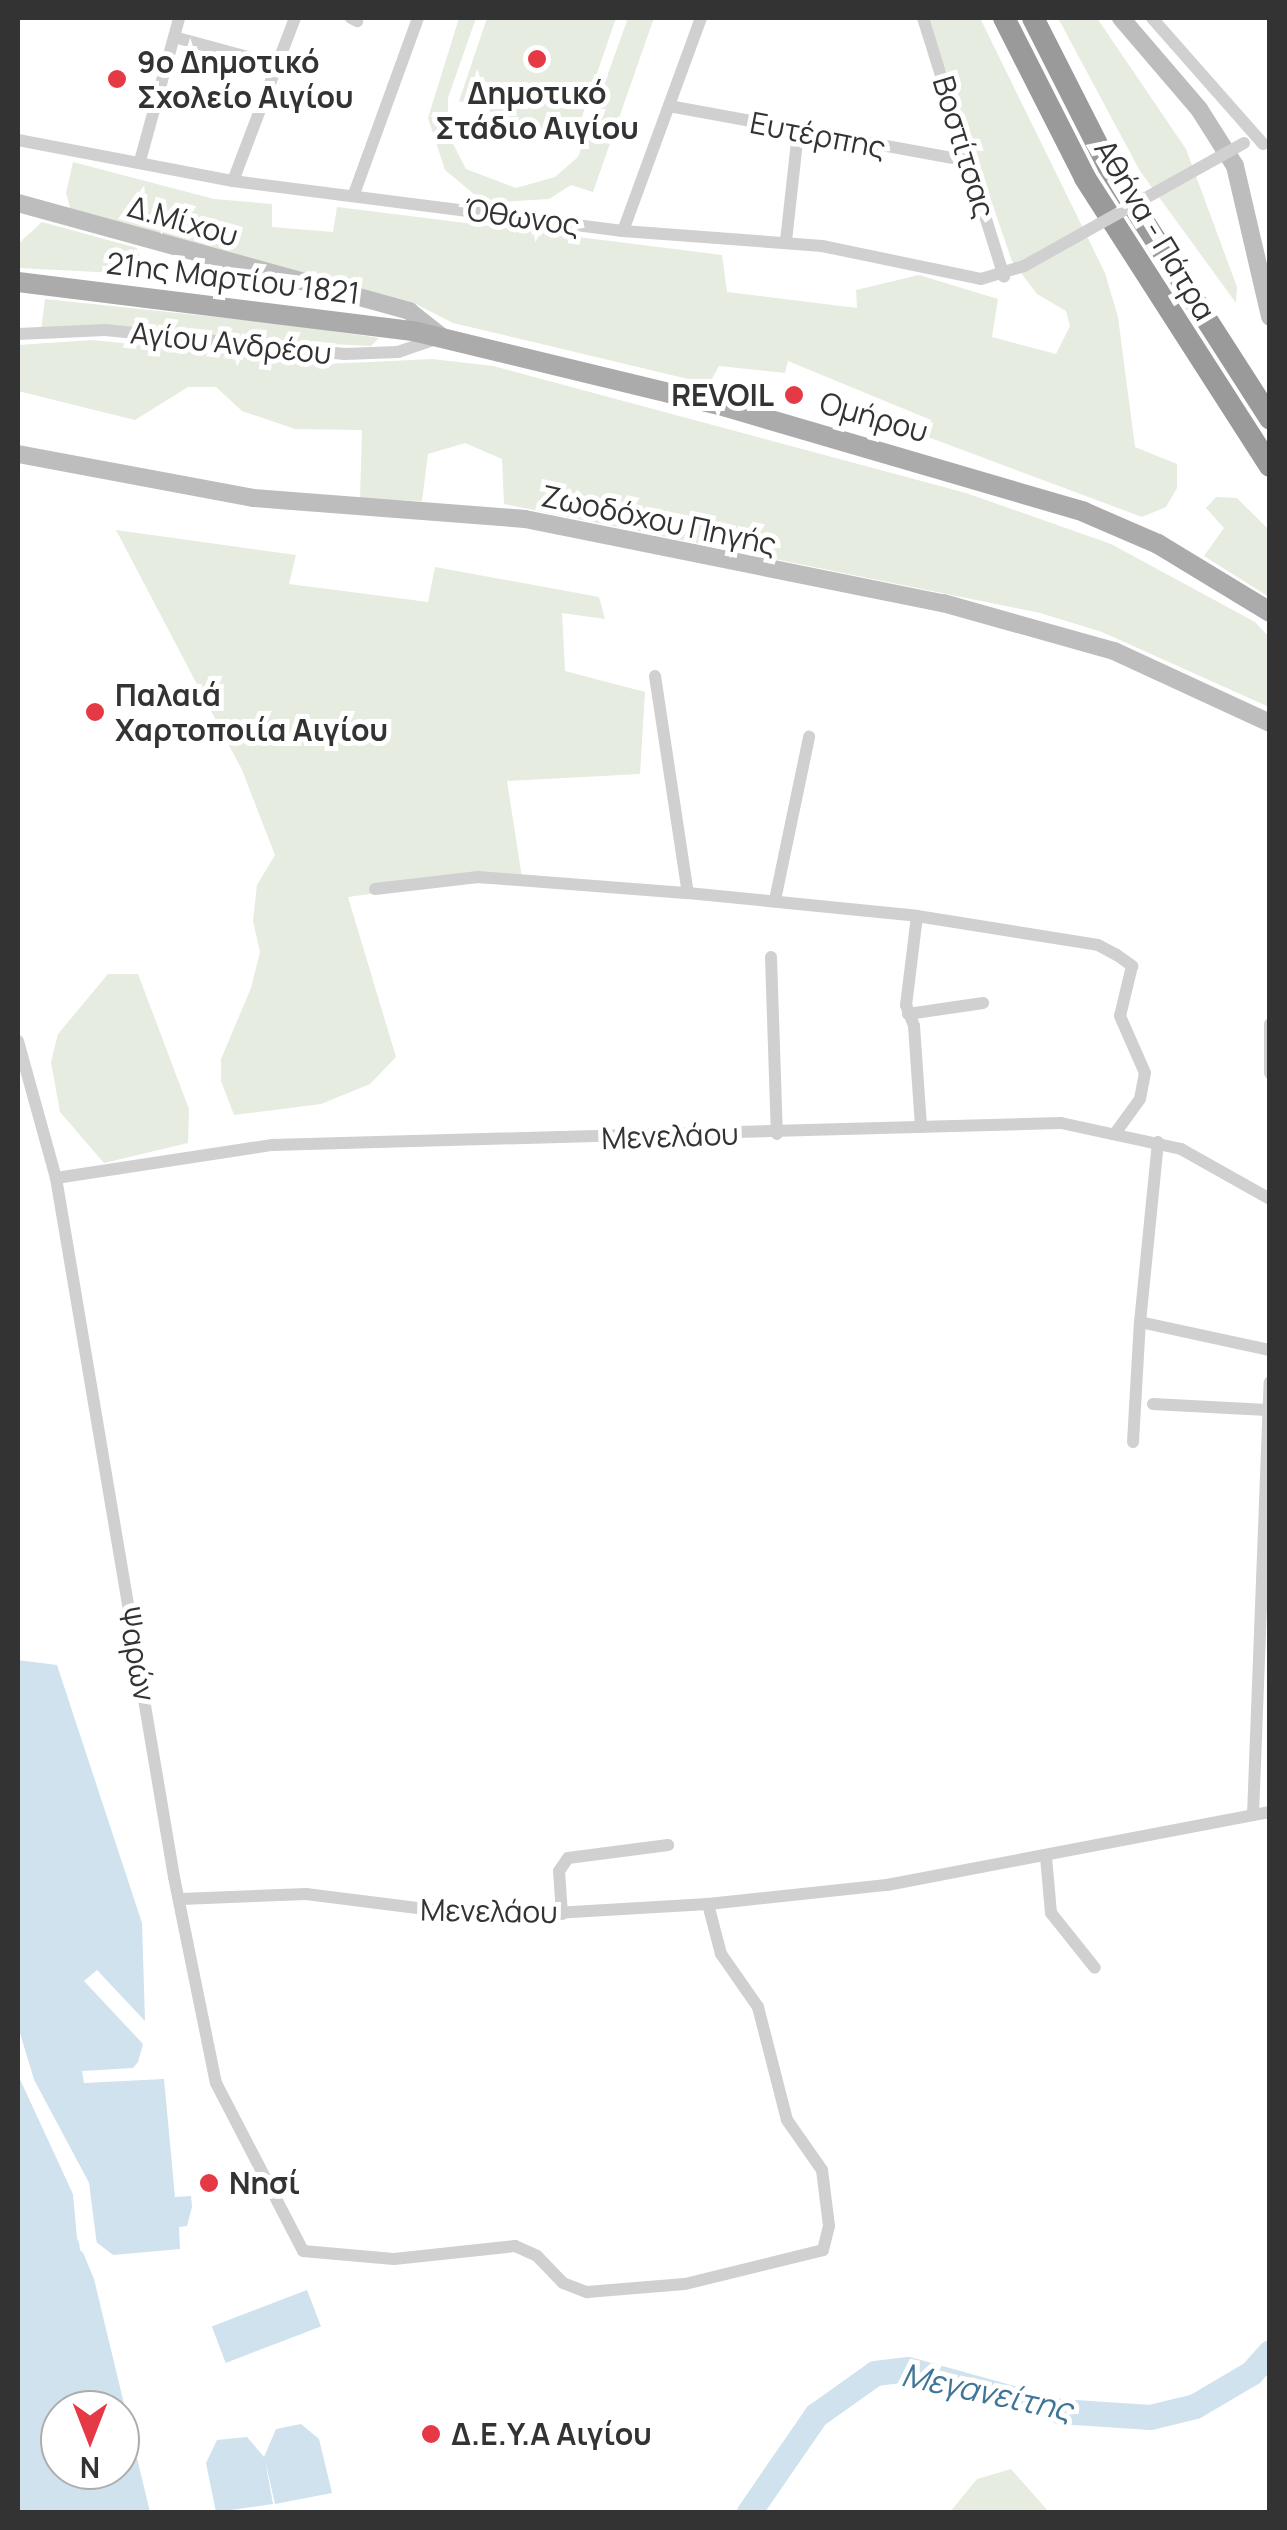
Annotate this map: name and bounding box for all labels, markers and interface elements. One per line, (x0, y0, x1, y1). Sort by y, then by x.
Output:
place label: 9ο Δημοτικό Σχολείο Αιγίου (137, 44, 353, 114)
marker: Δημοτικό Στάδιο Αιγίου (526, 48, 548, 70)
marker: 9ο Δημοτικό Σχολείο Αιγίου (106, 68, 128, 90)
street label: Βοστίτσας (925, 72, 1003, 222)
place label: Δημοτικό Στάδιο Αιγίου (435, 75, 639, 146)
street label: Ευτέρπης (747, 104, 889, 166)
street label: Αθήνα - Πάτρα (1087, 133, 1223, 327)
street label: Δ.Μίχου (124, 188, 242, 254)
street label: Όθωνος (462, 191, 582, 243)
street label: 21ης Μαρτίου 1821 (104, 245, 362, 311)
street label: Αγίου Ανδρέου (129, 315, 333, 371)
place label: REVOIL (671, 377, 774, 413)
marker: REVOIL (783, 384, 805, 406)
street label: Ομήρου (816, 384, 932, 450)
street label: Ζωοδόχου Πηγής (538, 478, 780, 562)
place label: Παλαιά Χαρτοποιία Αιγίου (115, 677, 388, 748)
marker: Παλαιά Χαρτοποιία Αιγίου (84, 701, 106, 723)
street label: Μενελάου (601, 1116, 739, 1156)
street label: Ψαρών (111, 1604, 163, 1704)
street label: Μενελάου (420, 1892, 558, 1930)
place label: Νησί (229, 2165, 300, 2201)
marker: Νησί (198, 2172, 220, 2194)
water label: Μεγανείτης (898, 2355, 1076, 2429)
north arrow (40, 2390, 140, 2490)
place label: Δ.Ε.Υ.Α Αιγίου (451, 2416, 652, 2452)
marker: Δ.Ε.Υ.Α Αιγίου (420, 2423, 442, 2445)
text: N (80, 2449, 100, 2487)

